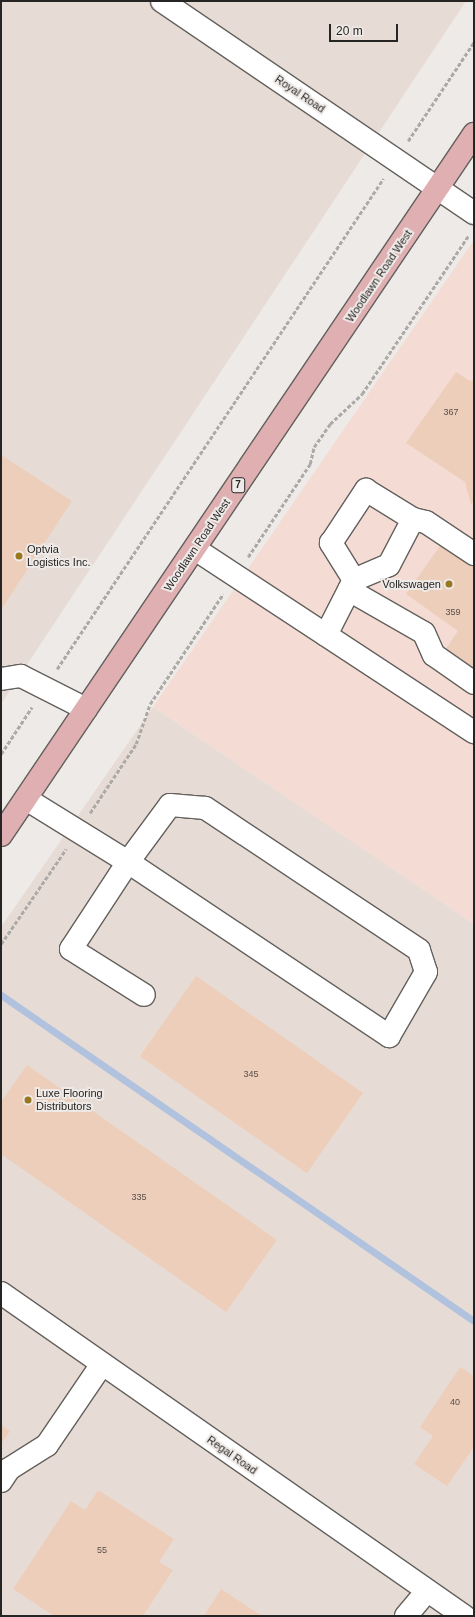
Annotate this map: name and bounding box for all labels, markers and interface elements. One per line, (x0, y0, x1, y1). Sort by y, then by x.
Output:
scale bar (331, 16, 400, 42)
text: 20 m (336, 24, 363, 38)
street label: Royal Road (272, 72, 328, 116)
street label: Woodlawn Road West (343, 227, 415, 325)
house number: 367 (443, 407, 459, 417)
road number: 7 (231, 477, 245, 493)
street label: Woodlawn Road West (161, 496, 233, 594)
place label: Optvia Logistics Inc. (27, 543, 91, 569)
marker: Optvia Logistics Inc. (14, 551, 24, 561)
place label: Volkswagen (382, 577, 441, 591)
marker: Volkswagen (444, 579, 454, 589)
house number: 359 (445, 607, 461, 617)
house number: 345 (243, 1069, 259, 1079)
place label: Luxe Flooring Distributors (36, 1087, 103, 1113)
marker: Luxe Flooring Distributors (23, 1095, 33, 1105)
house number: 335 (131, 1192, 147, 1202)
house number: 40 (450, 1397, 460, 1407)
street label: Regal Road (204, 1433, 260, 1477)
house number: 55 (97, 1545, 107, 1555)

